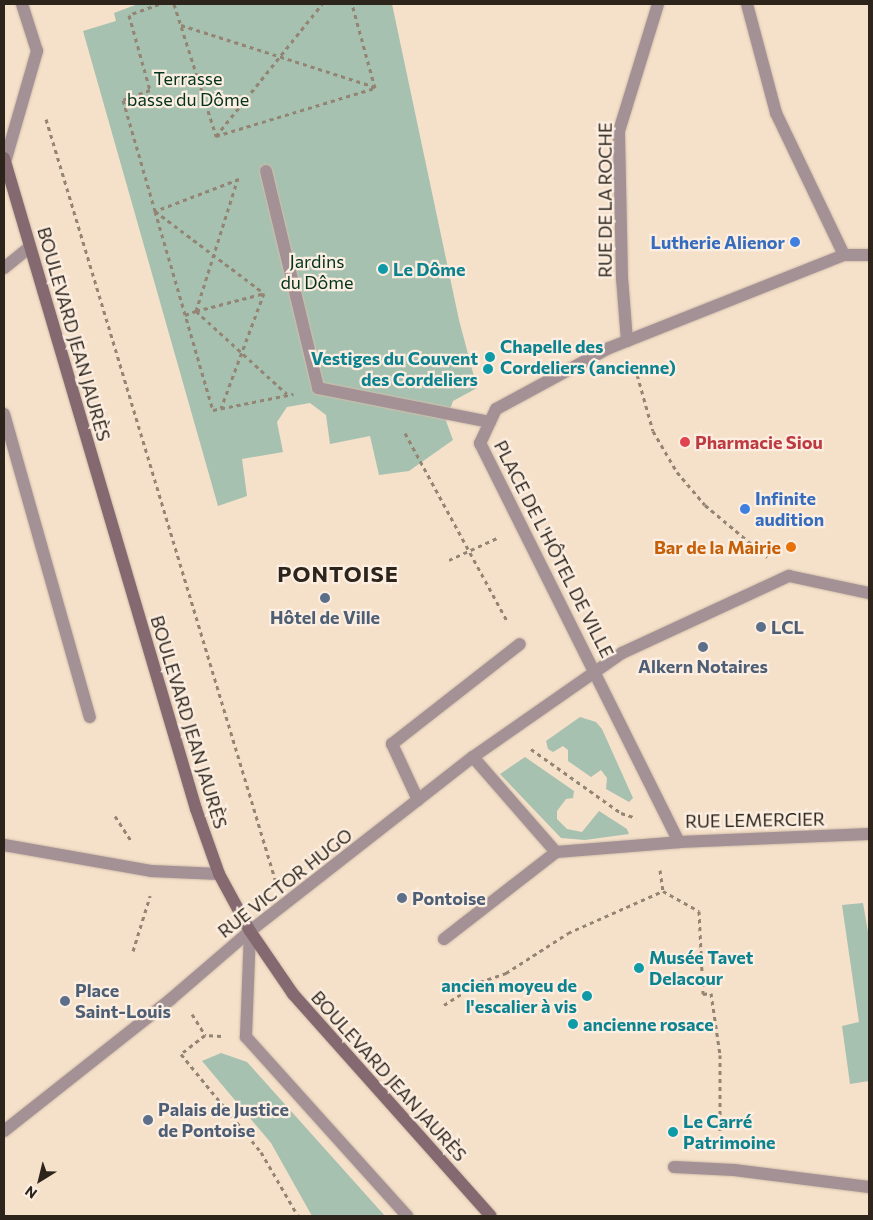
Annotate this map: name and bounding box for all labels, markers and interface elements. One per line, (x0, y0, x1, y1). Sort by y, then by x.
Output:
park label: Terrasse basse du Dôme (127, 68, 249, 110)
street label: RUE DE LA ROCHE (594, 122, 616, 278)
street label: BOULEVARD JEAN JAURÈS (33, 225, 115, 443)
place label: Lutherie Alienor (651, 231, 785, 253)
marker: Lutherie Alienor (789, 236, 801, 248)
park label: Jardins du Dôme (280, 251, 354, 294)
place label: Le Dôme (393, 258, 466, 280)
marker: Le Dôme (377, 263, 389, 275)
place label: Chapelle des Cordeliers (ancienne) (500, 336, 676, 378)
place label: Vestiges du Couvent des Cordeliers (311, 348, 478, 390)
marker: Chapelle des Cordeliers (ancienne) (484, 351, 496, 363)
marker: Vestiges du Couvent des Cordeliers (482, 363, 494, 375)
place label: Pharmacie Siou (695, 431, 823, 453)
marker: Pharmacie Siou (679, 436, 691, 448)
street label: PLACE DE L'HÔTEL DE VILLE (490, 437, 618, 661)
place label: Infinite audition (755, 488, 824, 530)
marker: Infinite audition (739, 503, 751, 515)
place label: Bar de la Mairie (654, 536, 781, 558)
marker: Bar de la Mairie (785, 541, 797, 553)
district label: PONTOISE (276, 561, 400, 587)
marker: Hôtel de Ville (319, 592, 331, 604)
place label: Hôtel de Ville (270, 606, 380, 628)
street label: BOULEVARD JEAN JAURÈS (146, 613, 232, 831)
place label: LCL (771, 616, 804, 638)
marker: LCL (755, 621, 767, 633)
marker: Alkern Notaires (697, 641, 709, 653)
place label: Alkern Notaires (638, 655, 768, 677)
street label: RUE LEMERCIER (685, 808, 825, 832)
street label: RUE VICTOR HUGO (214, 824, 356, 942)
place label: Pontoise (412, 887, 486, 909)
marker: Pontoise (396, 892, 408, 904)
place label: Musée Tavet Delacour (649, 947, 753, 990)
marker: Musée Tavet Delacour (633, 962, 645, 974)
place label: ancien moyeu de l'escalier à vis (441, 975, 577, 1018)
place label: Place Saint-Louis (75, 980, 171, 1022)
street label: BOULEVARD JEAN JAURÈS (307, 986, 471, 1166)
marker: ancien moyeu de l'escalier à vis (581, 990, 593, 1002)
marker: Place Saint-Louis (59, 995, 71, 1007)
place label: ancienne rosace (583, 1013, 714, 1035)
marker: ancienne rosace (567, 1018, 579, 1030)
place label: Palais de Justice de Pontoise (158, 1099, 289, 1142)
place label: Le Carré Patrimoine (683, 1111, 776, 1154)
marker: Palais de Justice de Pontoise (142, 1114, 154, 1126)
marker: Le Carré Patrimoine (667, 1126, 679, 1138)
north arrow (15, 1155, 65, 1205)
text: N (22, 1183, 40, 1203)

